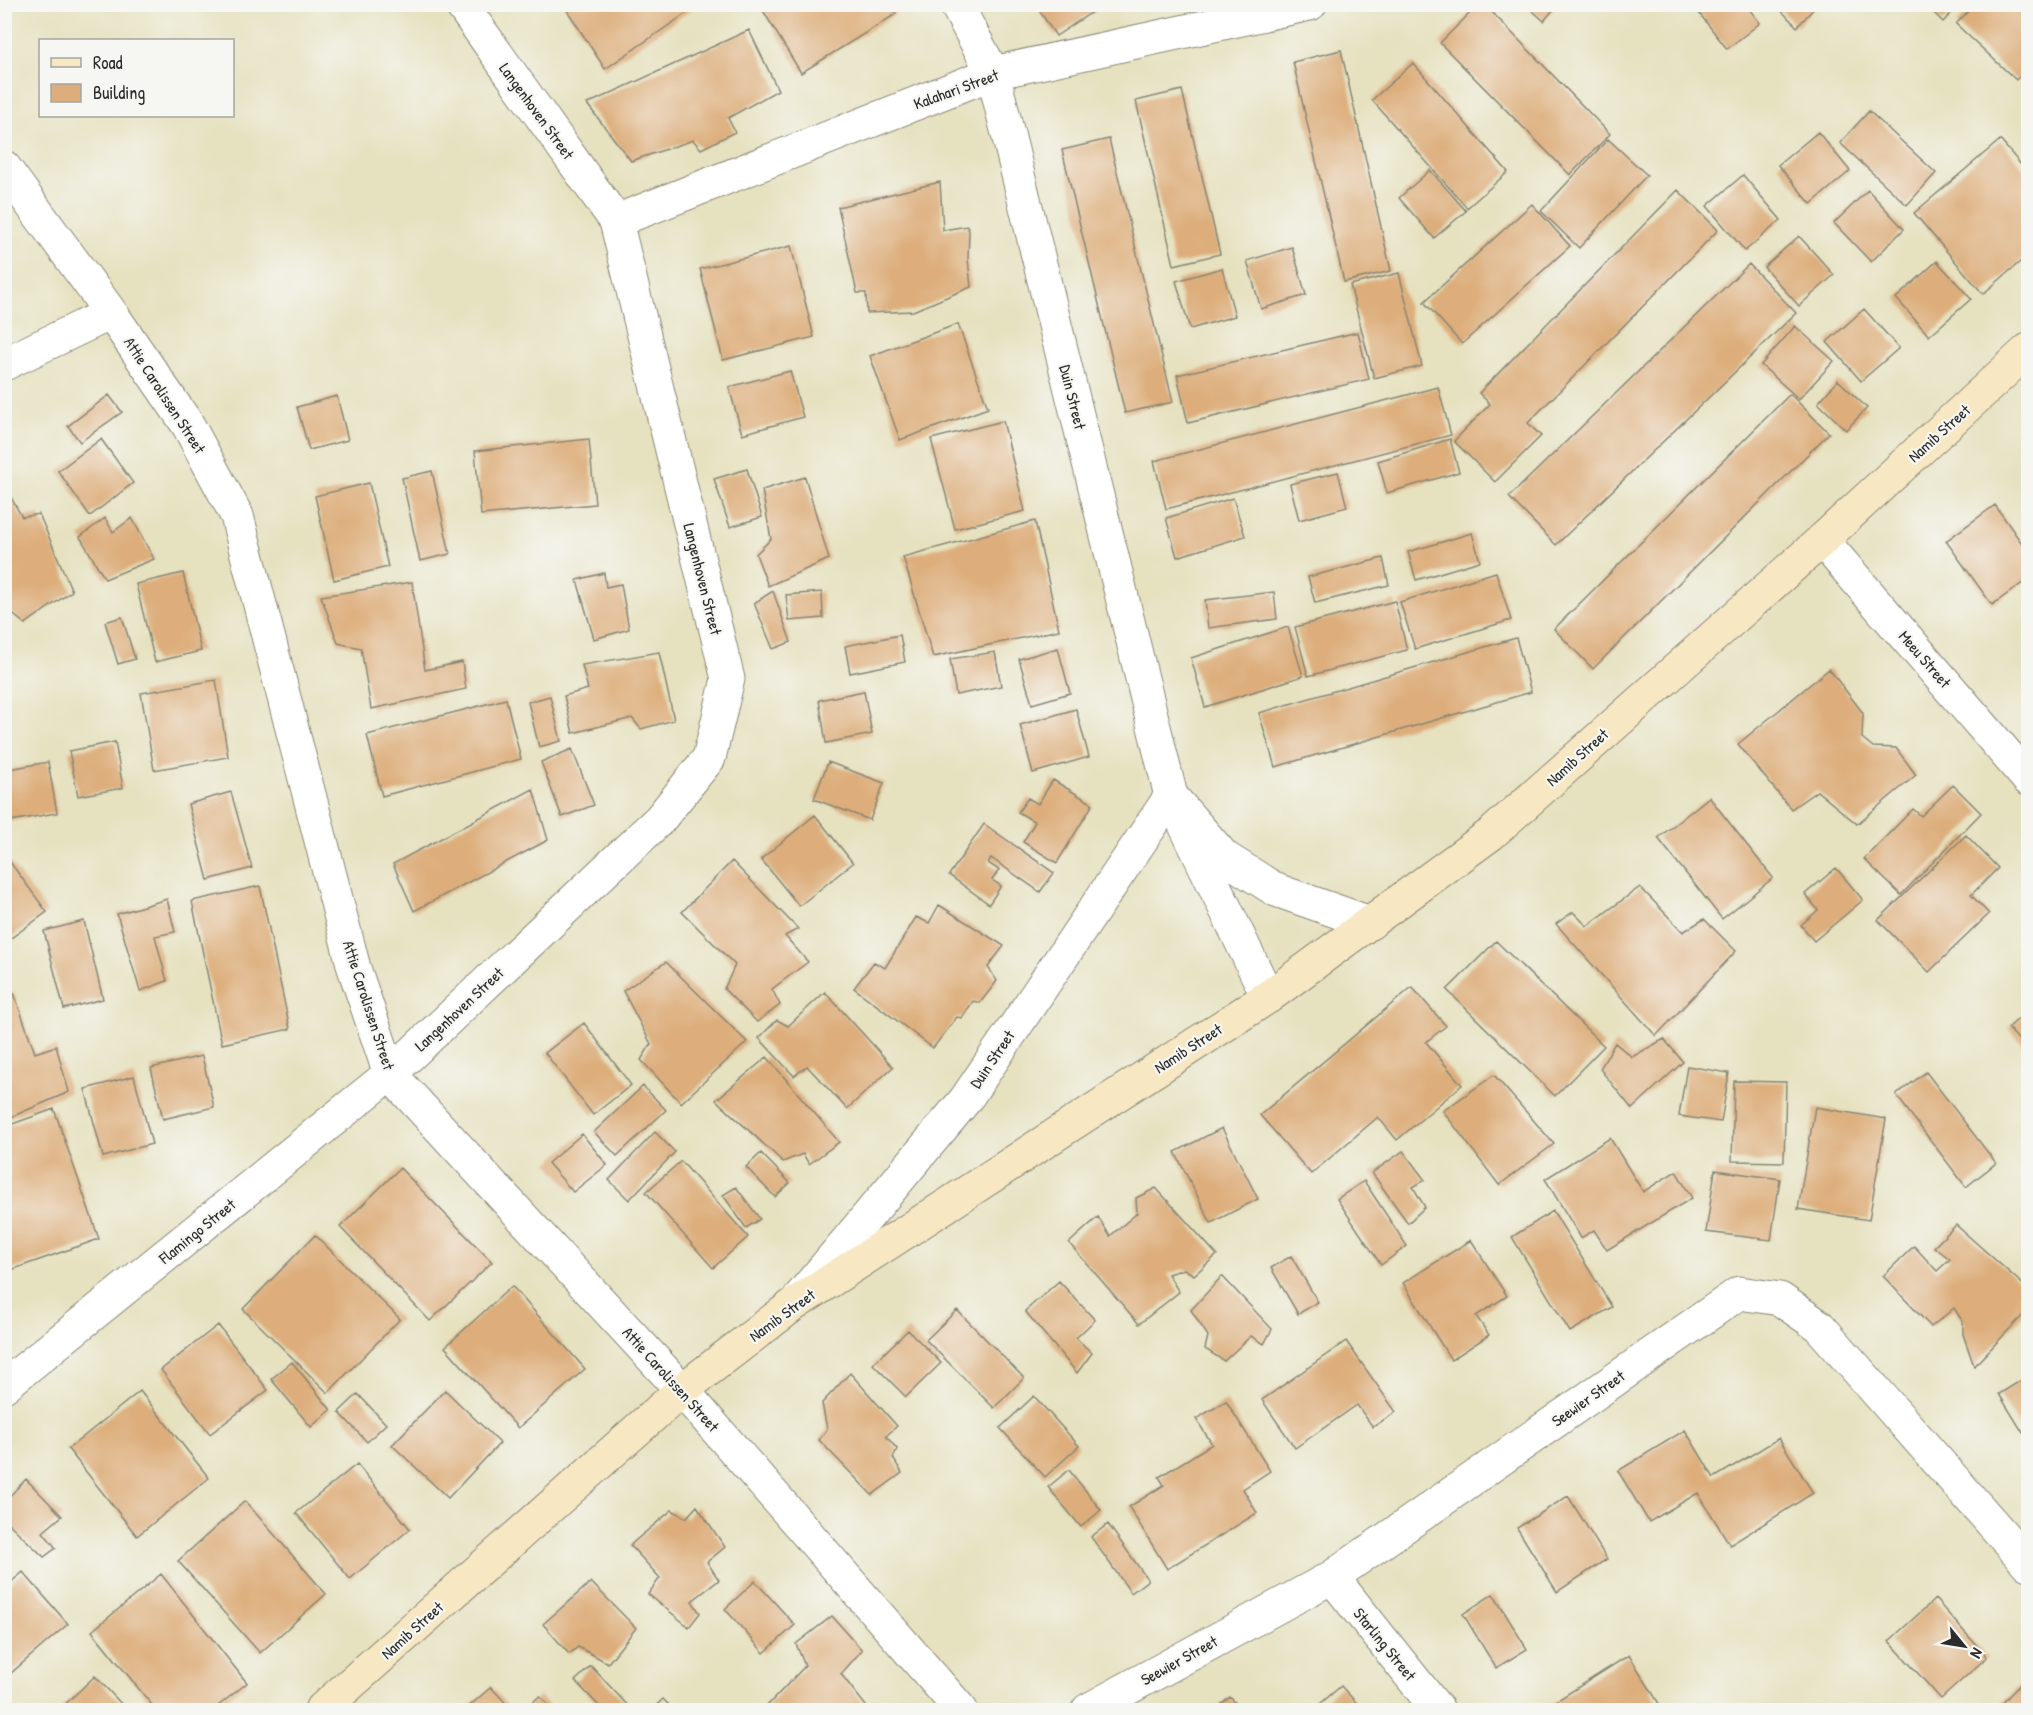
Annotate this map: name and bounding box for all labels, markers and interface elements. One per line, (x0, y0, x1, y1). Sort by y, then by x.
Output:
legend (39, 39, 234, 117)
text: Road (93, 50, 123, 75)
street label: Langenhoven Street (495, 58, 580, 164)
street label: Kalahari Street (910, 63, 1002, 115)
text: Building (93, 80, 145, 105)
street label: Attie Carolissen Street (119, 332, 211, 458)
street label: Duin Street (1054, 362, 1092, 432)
street label: Namib Street (1903, 399, 1975, 467)
street label: Langenhoven Street (679, 521, 728, 638)
street label: Meeu Street (1894, 626, 1956, 693)
street label: Namib Street (1541, 723, 1613, 791)
street label: Attie Carolissen Street (338, 938, 400, 1073)
street label: Langenhoven Street (410, 962, 509, 1056)
street label: Namib Street (1150, 1018, 1227, 1078)
street label: Duin Street (964, 1025, 1020, 1092)
street label: Flamingo Street (153, 1193, 240, 1269)
street label: Namib Street (744, 1283, 820, 1346)
street label: Attie Carolissen Street (618, 1322, 725, 1437)
street label: Seewier Street (1547, 1364, 1629, 1431)
street label: Namib Street (376, 1596, 448, 1664)
street label: Starling Street (1349, 1603, 1422, 1686)
north arrow (1934, 1616, 1994, 1676)
street label: Seewier Street (1137, 1630, 1222, 1690)
text: N (1965, 1644, 1989, 1663)

